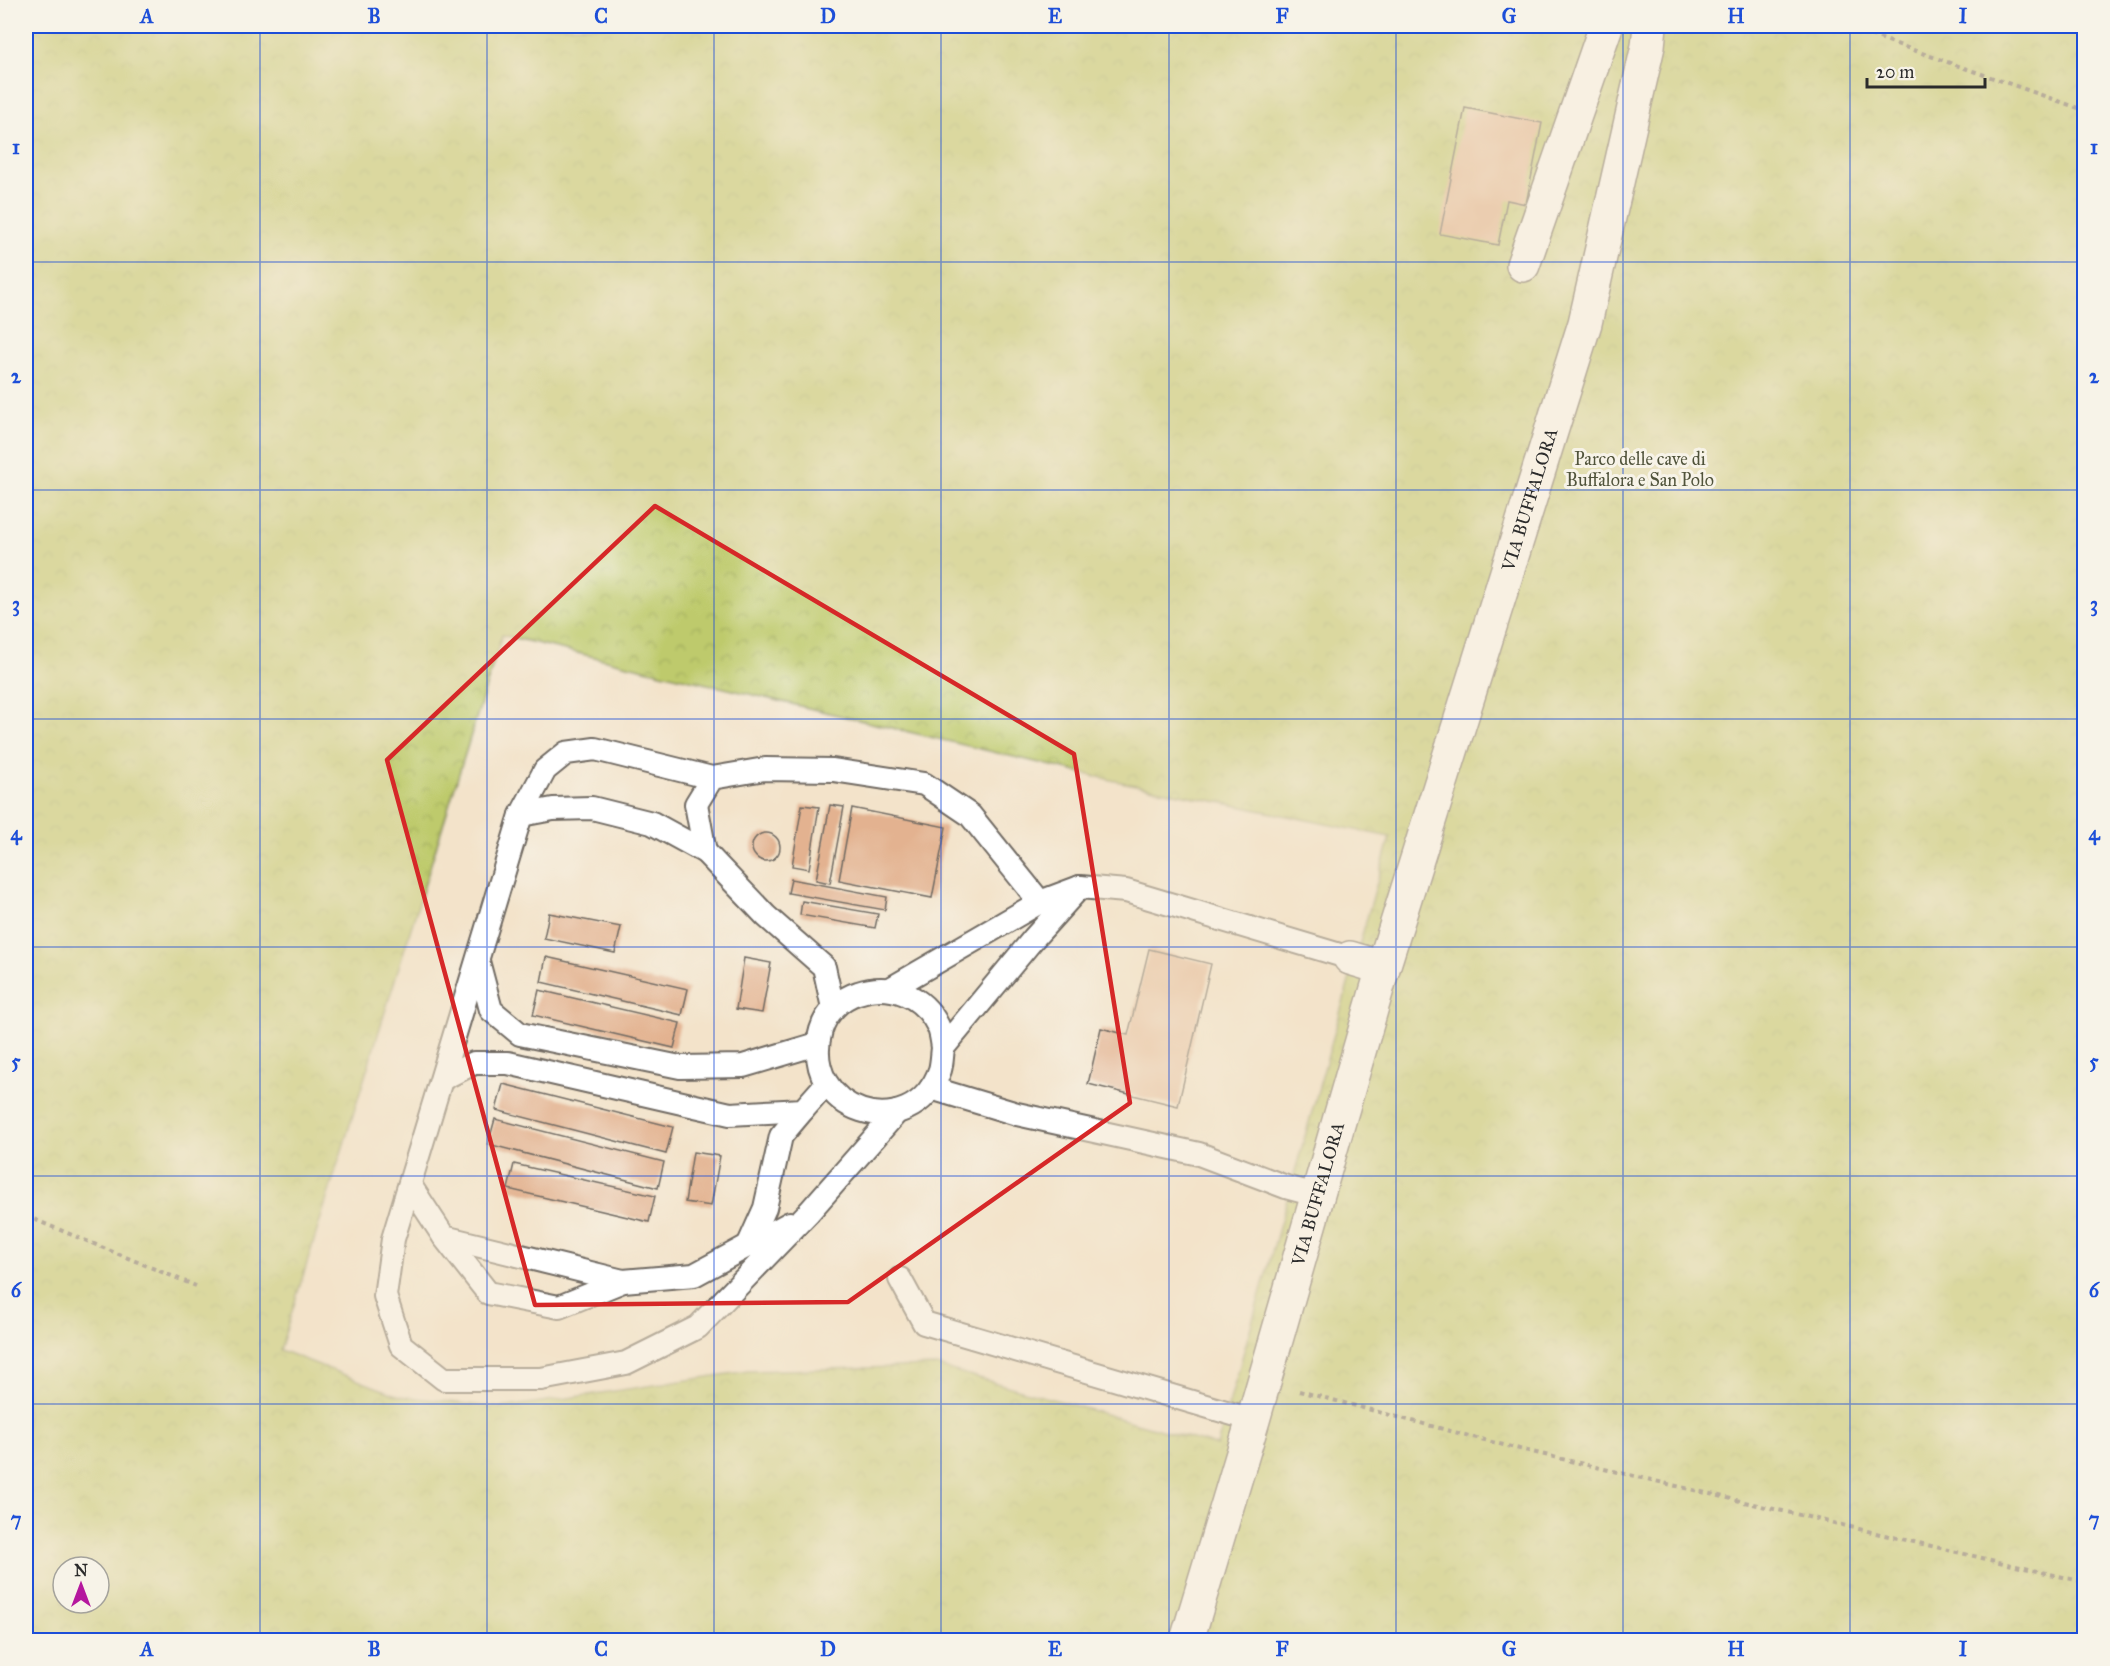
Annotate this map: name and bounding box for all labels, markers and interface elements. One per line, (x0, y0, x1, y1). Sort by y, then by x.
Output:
text: A (138, 4, 154, 28)
text: B (367, 4, 381, 28)
text: C (594, 4, 608, 28)
text: D (820, 4, 836, 28)
text: E (1048, 4, 1063, 28)
text: F (1275, 4, 1289, 28)
text: G (1502, 4, 1517, 28)
text: H (1727, 4, 1745, 28)
text: I (1959, 4, 1968, 28)
scale bar (1867, 51, 1986, 89)
text: 20 m (1876, 61, 1914, 83)
text: 1 (12, 135, 20, 159)
text: 1 (2090, 135, 2098, 159)
text: 2 (11, 364, 22, 388)
text: 2 (2089, 364, 2100, 388)
street label: VIA BUFFALORA (1497, 425, 1562, 575)
park label: Parco delle cave di Buffalora e San Polo (1566, 448, 1714, 491)
text: 3 (12, 592, 20, 617)
text: 3 (2090, 592, 2098, 617)
text: 4 (10, 821, 22, 846)
text: 4 (2088, 821, 2100, 846)
text: 5 (11, 1049, 21, 1073)
text: 5 (2089, 1049, 2099, 1073)
street label: VIA BUFFALORA (1287, 1119, 1349, 1269)
text: 6 (11, 1278, 23, 1302)
text: 6 (2089, 1278, 2101, 1302)
text: 7 (11, 1507, 22, 1531)
text: 7 (2089, 1507, 2100, 1531)
north arrow (51, 1555, 111, 1615)
text: N (74, 1561, 88, 1580)
text: A (138, 1637, 154, 1661)
text: B (367, 1637, 381, 1661)
text: C (594, 1637, 608, 1661)
text: D (820, 1637, 836, 1661)
text: E (1048, 1637, 1063, 1661)
text: F (1275, 1637, 1289, 1661)
text: G (1502, 1637, 1517, 1661)
text: H (1727, 1637, 1745, 1661)
text: I (1959, 1637, 1968, 1661)

